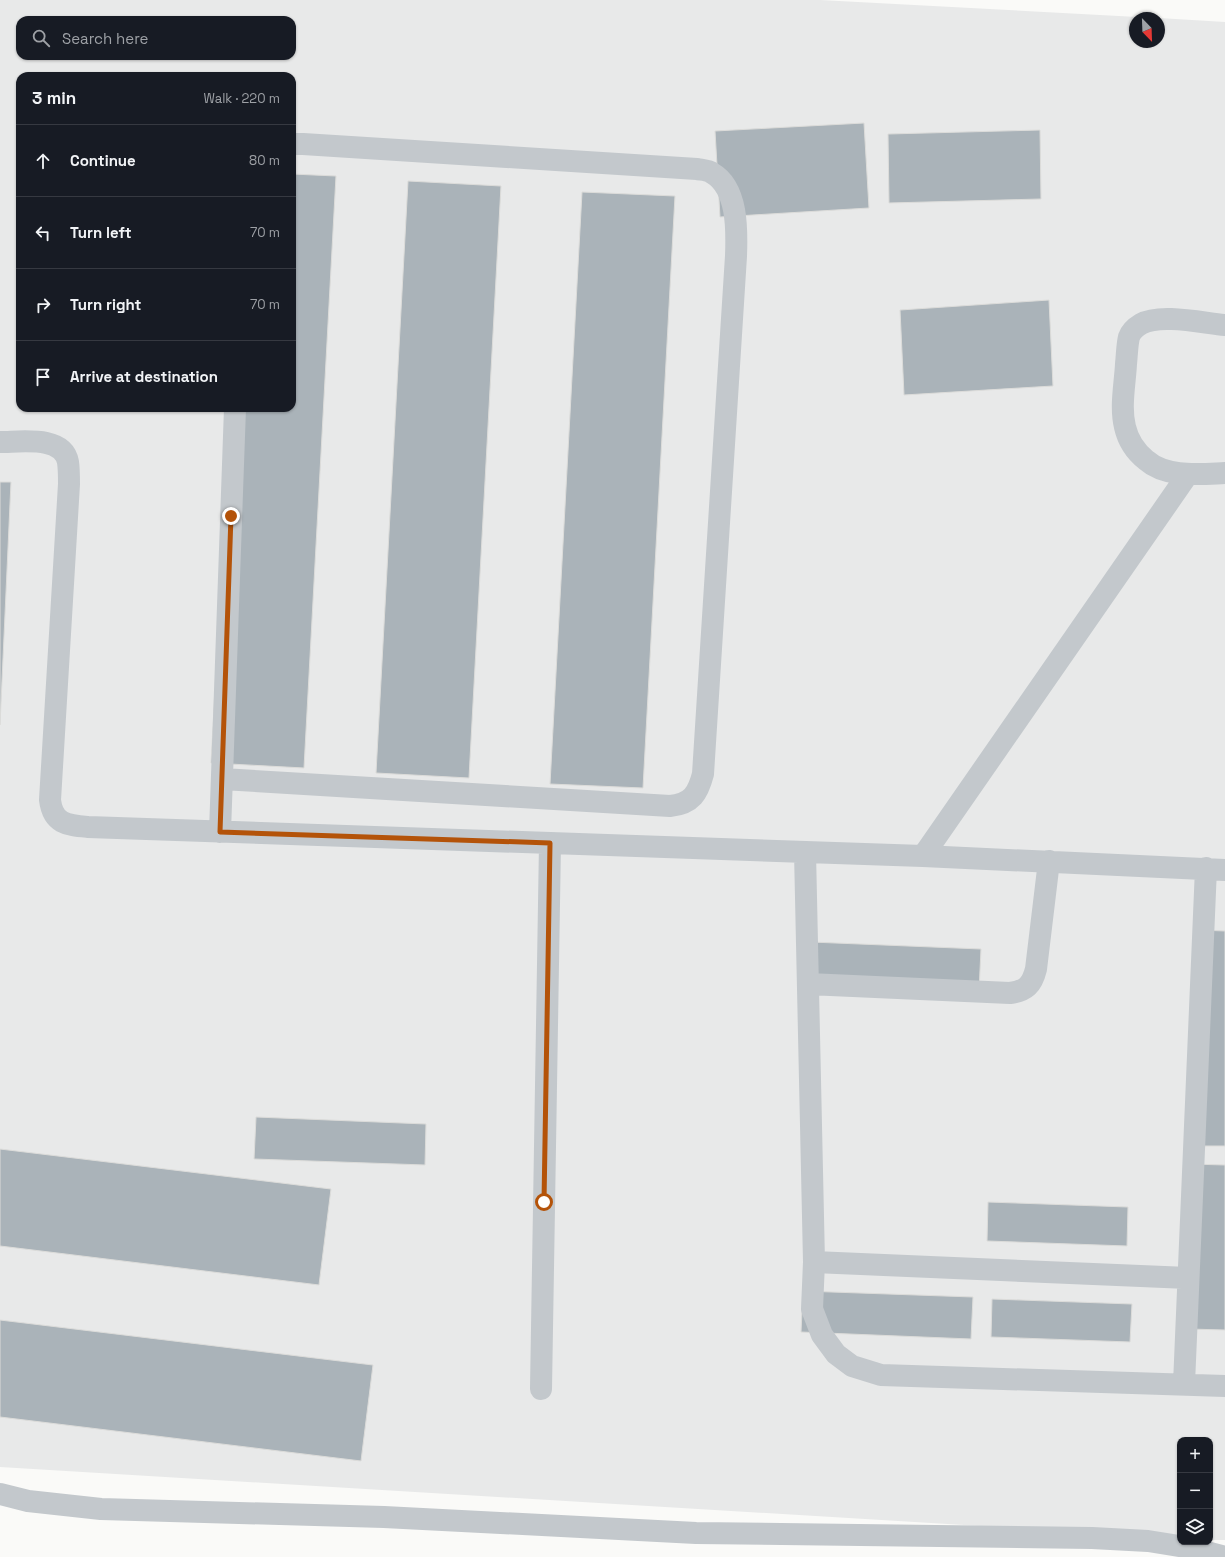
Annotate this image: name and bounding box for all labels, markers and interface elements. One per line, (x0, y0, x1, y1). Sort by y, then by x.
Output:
north arrow (1129, 12, 1165, 48)
search box (16, 16, 296, 60)
icon: search (30, 27, 52, 49)
text: Search here (62, 29, 148, 48)
text: 3 min (32, 87, 76, 109)
text: Walk · 220 m (203, 90, 280, 107)
icon: ahead (32, 150, 54, 172)
text: Continue (70, 151, 136, 170)
text: 80 m (249, 152, 280, 169)
icon: left (32, 222, 54, 244)
text: Turn left (70, 223, 132, 242)
text: 70 m (250, 224, 280, 241)
icon: right (32, 294, 54, 316)
text: Turn right (70, 295, 141, 314)
text: 70 m (250, 296, 280, 313)
icon: arrive (32, 366, 54, 388)
text: Arrive at destination (70, 367, 218, 386)
route end (222, 507, 240, 525)
route start (535, 1193, 553, 1211)
map controls (1177, 1437, 1213, 1545)
button: + (1177, 1437, 1213, 1473)
button: − (1177, 1473, 1213, 1509)
button: layers (1177, 1509, 1213, 1545)

